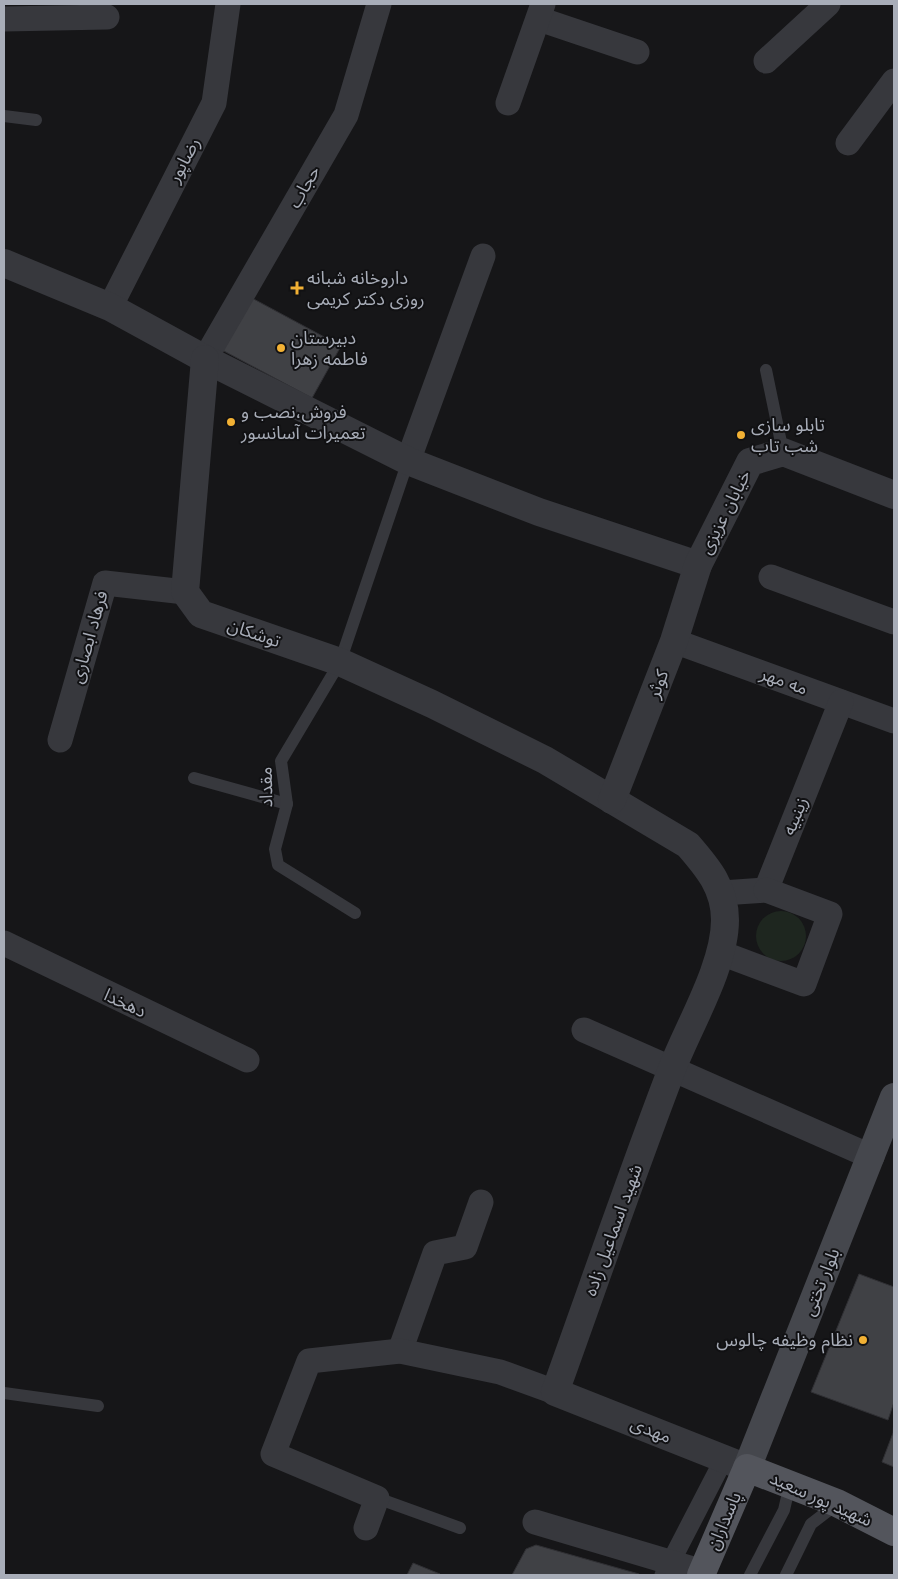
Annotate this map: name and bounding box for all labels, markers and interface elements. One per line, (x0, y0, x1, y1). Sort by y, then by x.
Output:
street label: رضاپور (162, 133, 205, 187)
street label: حجاب (282, 161, 325, 212)
place label: داروخانه شبانه روزی دکتر کریمی (307, 266, 425, 310)
marker: داروخانه شبانه روزی دکتر کریمی (291, 282, 303, 294)
place label: دبیرستان فاطمه زهرا (291, 326, 368, 370)
marker: دبیرستان فاطمه زهرا (275, 342, 287, 354)
place label: فروش،نصب و تعمیرات آسانسور (240, 400, 365, 444)
place label: تابلو سازی شب تاب (751, 413, 825, 457)
marker: فروش،نصب و تعمیرات آسانسور (225, 416, 237, 428)
marker: تابلو سازی شب تاب (735, 429, 747, 441)
street label: خیابان عزیزی (693, 466, 756, 558)
street label: فرهاد ابصاری (64, 588, 113, 686)
street label: توشکان (225, 613, 284, 652)
street label: مه مهر (756, 661, 811, 700)
street label: کوثر (641, 666, 674, 702)
street label: مقداد (254, 766, 277, 808)
street label: زینبیه (777, 793, 813, 838)
street label: دهخدا (100, 983, 150, 1022)
street label: شهید اسماعیل زاده (578, 1161, 647, 1299)
street label: بلوار تختی (797, 1244, 845, 1319)
place label: نظام وظیفه چالوس (716, 1328, 853, 1354)
marker: نظام وظیفه چالوس (857, 1334, 869, 1346)
street label: مهدی (627, 1411, 675, 1448)
street label: شهید پور سعید (766, 1466, 876, 1531)
street label: پاسداران (701, 1488, 746, 1554)

